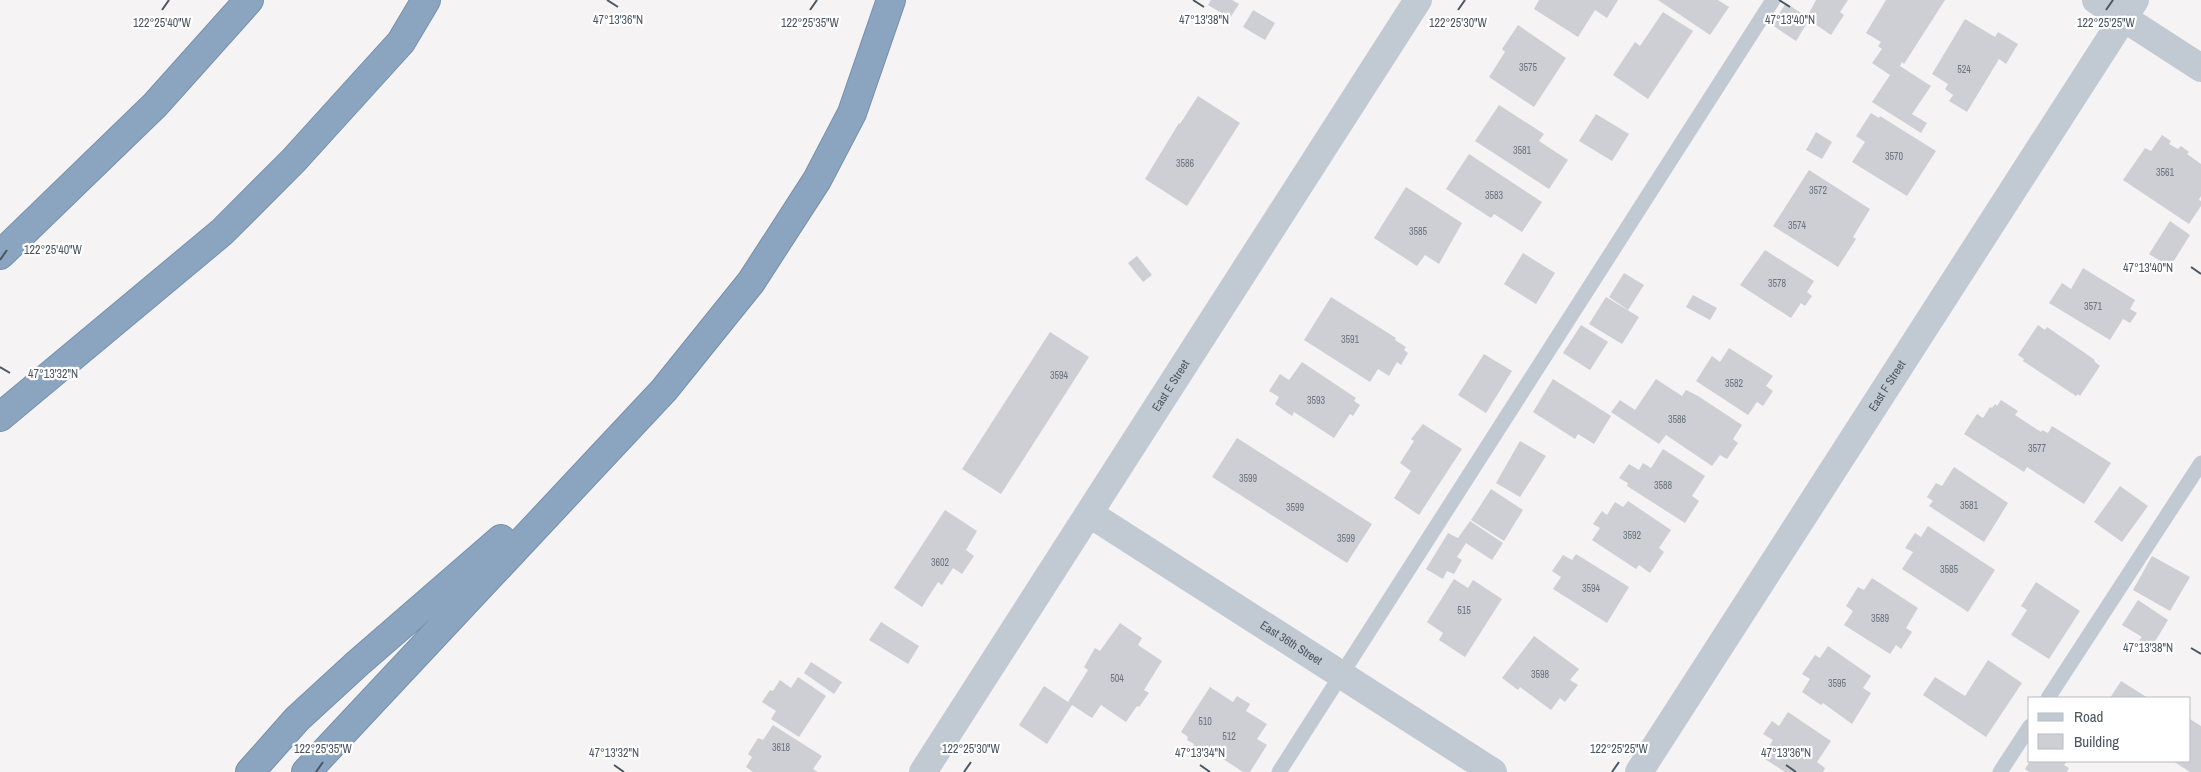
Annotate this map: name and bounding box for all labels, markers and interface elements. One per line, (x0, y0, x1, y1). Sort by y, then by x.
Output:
text: 47°13'36"N (593, 12, 643, 28)
text: 47°13'38"N (1179, 12, 1229, 28)
text: 47°13'40"N (1765, 12, 1815, 28)
text: 122°25'40"W (133, 15, 192, 31)
text: 122°25'35"W (781, 15, 840, 31)
text: 122°25'30"W (1429, 15, 1488, 31)
text: 122°25'25"W (2077, 15, 2136, 31)
house number: 3575 (1519, 61, 1538, 74)
house number: 524 (1957, 63, 1971, 76)
house number: 3581 (1513, 144, 1532, 157)
house number: 3570 (1885, 150, 1904, 163)
house number: 3586 (1176, 157, 1195, 170)
house number: 3561 (2156, 166, 2175, 179)
house number: 3572 (1809, 184, 1828, 197)
house number: 3583 (1485, 189, 1504, 202)
house number: 3574 (1788, 219, 1807, 232)
house number: 3585 (1409, 225, 1428, 238)
text: 122°25'40"W (24, 242, 83, 258)
text: 47°13'40"N (2123, 260, 2173, 276)
house number: 3578 (1768, 277, 1787, 290)
house number: 3571 (2084, 300, 2103, 313)
house number: 3591 (1341, 333, 1360, 346)
street label: East E Street (1148, 357, 1193, 414)
street label: East F Street (1865, 357, 1910, 414)
text: 47°13'32"N (28, 366, 78, 382)
house number: 3594 (1050, 369, 1069, 382)
house number: 3582 (1725, 377, 1744, 390)
house number: 3593 (1307, 394, 1326, 407)
house number: 3586 (1668, 413, 1687, 426)
house number: 3577 (2028, 442, 2047, 455)
house number: 3599 (1239, 472, 1258, 485)
house number: 3588 (1654, 479, 1673, 492)
house number: 3581 (1960, 499, 1979, 512)
house number: 3599 (1286, 501, 1305, 514)
house number: 3592 (1623, 529, 1642, 542)
house number: 3599 (1337, 532, 1356, 545)
house number: 3602 (931, 556, 950, 569)
house number: 3585 (1940, 563, 1959, 576)
house number: 3594 (1582, 582, 1601, 595)
house number: 515 (1457, 604, 1471, 617)
house number: 3589 (1871, 612, 1890, 625)
street label: East 36th Street (1257, 617, 1326, 669)
text: 47°13'38"N (2123, 640, 2173, 656)
house number: 3598 (1531, 668, 1550, 681)
house number: 504 (1110, 672, 1124, 685)
house number: 3595 (1828, 677, 1847, 690)
legend (2028, 697, 2191, 762)
text: Road (2074, 706, 2103, 727)
house number: 510 (1198, 715, 1212, 728)
house number: 512 (1222, 730, 1236, 743)
text: Building (2074, 731, 2119, 752)
text: 122°25'35"W (294, 741, 353, 757)
house number: 3618 (772, 741, 791, 754)
text: 122°25'30"W (942, 741, 1001, 757)
text: 122°25'25"W (1590, 741, 1649, 757)
text: 47°13'32"N (589, 745, 639, 761)
text: 47°13'34"N (1175, 745, 1225, 761)
text: 47°13'36"N (1761, 745, 1811, 761)

